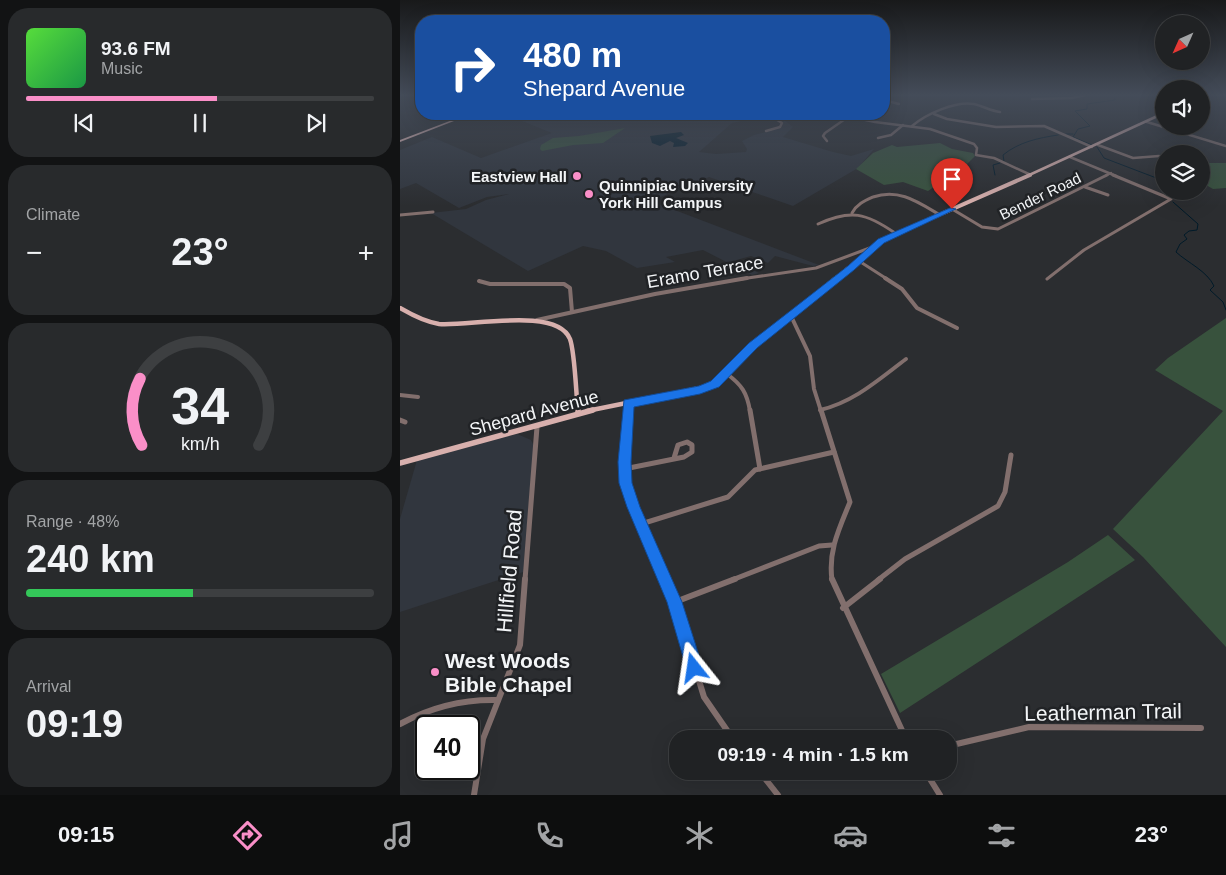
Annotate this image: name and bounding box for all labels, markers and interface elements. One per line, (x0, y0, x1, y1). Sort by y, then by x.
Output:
north arrow (1155, 15, 1210, 70)
map controls (1155, 15, 1210, 200)
icon: right (440, 35, 505, 100)
text: 480 m (523, 35, 622, 74)
text: 93.6 FM (101, 38, 171, 59)
text: Music (101, 60, 143, 77)
text: Shepard Avenue (523, 76, 685, 101)
button: sound (1155, 80, 1210, 135)
icon: previous (70, 109, 98, 137)
icon: pause (186, 109, 214, 137)
icon: next (302, 109, 330, 137)
button: layers (1155, 145, 1210, 200)
pin (931, 158, 973, 209)
icon: arrive (938, 165, 966, 193)
place label: Eastview Hall (471, 168, 567, 185)
street label: Bender Road (997, 169, 1083, 223)
marker: Eastview Hall (571, 170, 583, 182)
place label: Quinnipiac University York Hill Campus (599, 177, 754, 211)
marker: Quinnipiac University York Hill Campus (583, 188, 595, 200)
text: Climate (26, 206, 80, 223)
text: 23° (171, 231, 229, 273)
text: − (26, 237, 42, 268)
text: + (358, 237, 374, 268)
street label: Eramo Terrace (645, 252, 765, 292)
text: 34 (171, 377, 229, 435)
street label: Shepard Avenue (467, 386, 601, 440)
text: km/h (181, 434, 219, 454)
street label: Hillfield Road (492, 508, 526, 634)
text: Range · 48% (26, 513, 119, 530)
text: 240 km (26, 538, 155, 580)
position arrow (667, 641, 719, 693)
place label: West Woods Bible Chapel (445, 649, 572, 696)
marker: West Woods Bible Chapel (429, 666, 441, 678)
text: Arrival (26, 678, 71, 695)
street label: Leatherman Trail (1024, 699, 1182, 725)
text: 09:19 (26, 703, 123, 745)
speed limit sign: 40 (415, 715, 480, 780)
text: 09:19 · 4 min · 1.5 km (717, 744, 909, 765)
icon: directions (230, 818, 265, 853)
icon: music (381, 818, 416, 853)
icon: phone (532, 818, 567, 853)
icon: climate (682, 818, 717, 853)
icon: car (833, 818, 868, 853)
icon: filters (984, 818, 1019, 853)
text: 09:15 (58, 822, 114, 847)
text: 23° (1135, 822, 1168, 847)

